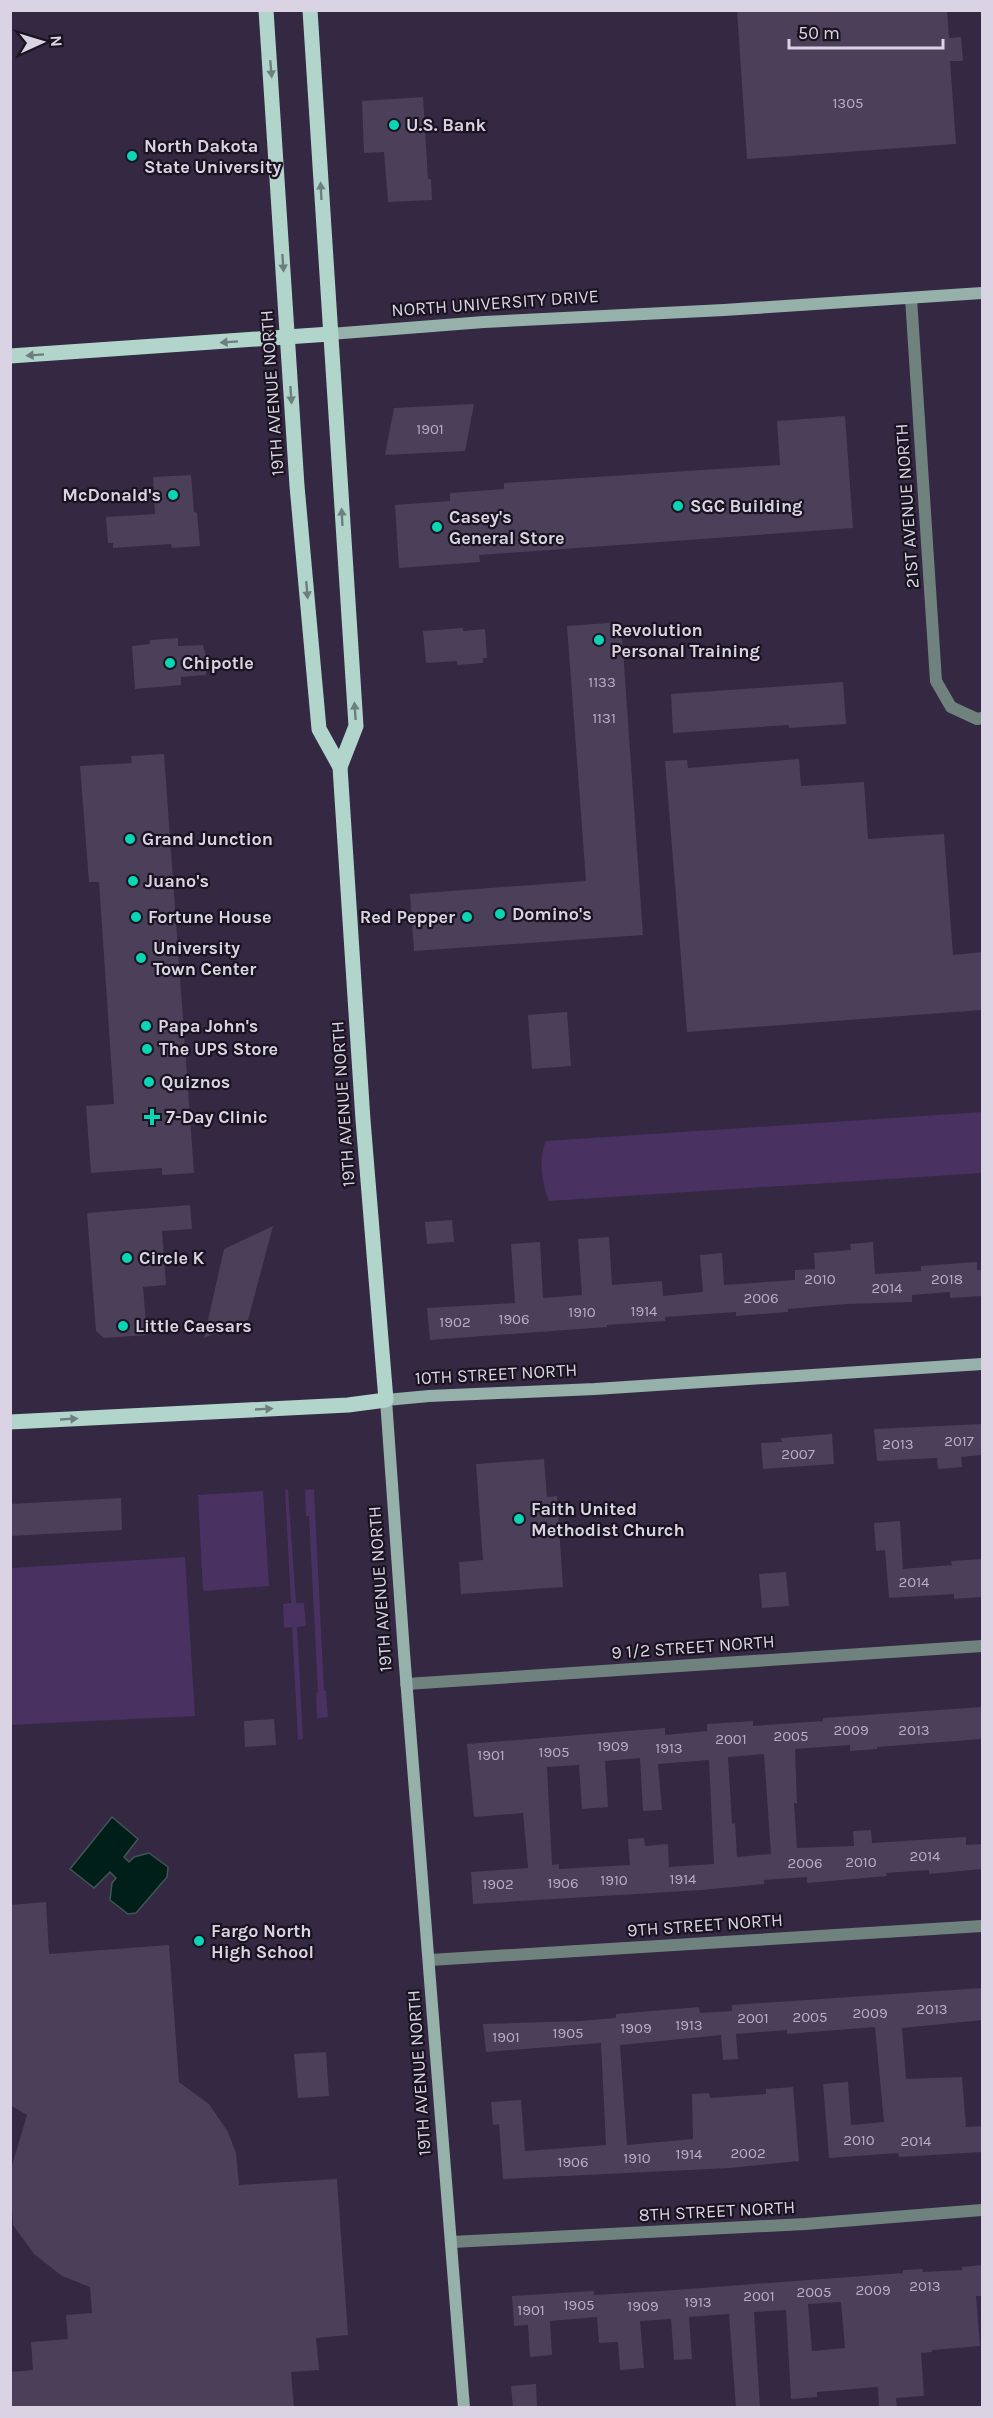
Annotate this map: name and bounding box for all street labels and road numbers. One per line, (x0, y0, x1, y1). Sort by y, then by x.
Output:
street label: NORTH UNIVERSITY DRIVE (391, 285, 599, 321)
street label: 19TH AVENUE NORTH (255, 309, 289, 477)
street label: 21ST AVENUE NORTH (890, 423, 924, 589)
street label: 19TH AVENUE NORTH (326, 1020, 360, 1188)
street label: 10TH STREET NORTH (414, 1359, 578, 1389)
street label: 19TH AVENUE NORTH (363, 1505, 397, 1673)
street label: 9 1/2 STREET NORTH (611, 1630, 775, 1664)
street label: 9TH STREET NORTH (626, 1909, 784, 1941)
street label: 19TH AVENUE NORTH (402, 1989, 436, 2157)
street label: 8TH STREET NORTH (638, 2196, 796, 2226)

